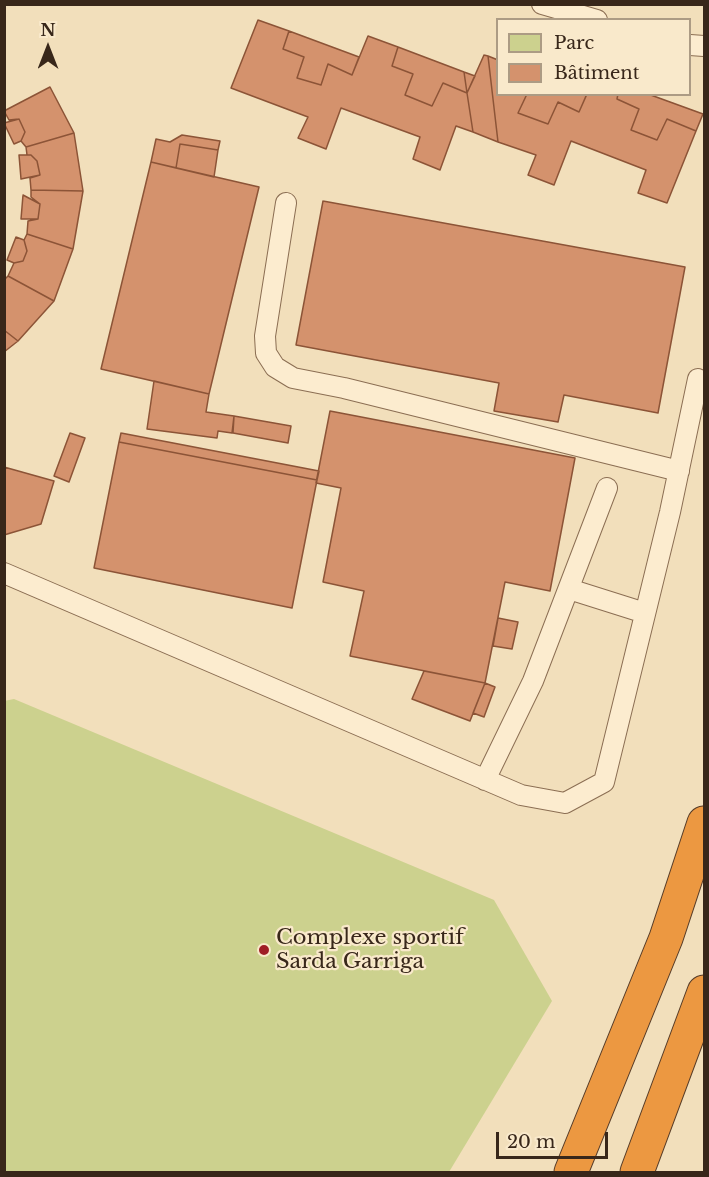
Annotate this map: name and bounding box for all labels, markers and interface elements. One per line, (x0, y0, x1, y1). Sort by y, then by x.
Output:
north arrow (18, 18, 78, 78)
legend (496, 18, 691, 96)
text: N (40, 20, 56, 40)
text: Parc (554, 32, 594, 54)
text: Bâtiment (554, 62, 640, 84)
place label: Complexe sportif Sarda Garriga (276, 925, 464, 975)
marker: Complexe sportif Sarda Garriga (257, 943, 271, 957)
scale bar (499, 1120, 612, 1158)
text: 20 m (507, 1131, 555, 1153)

